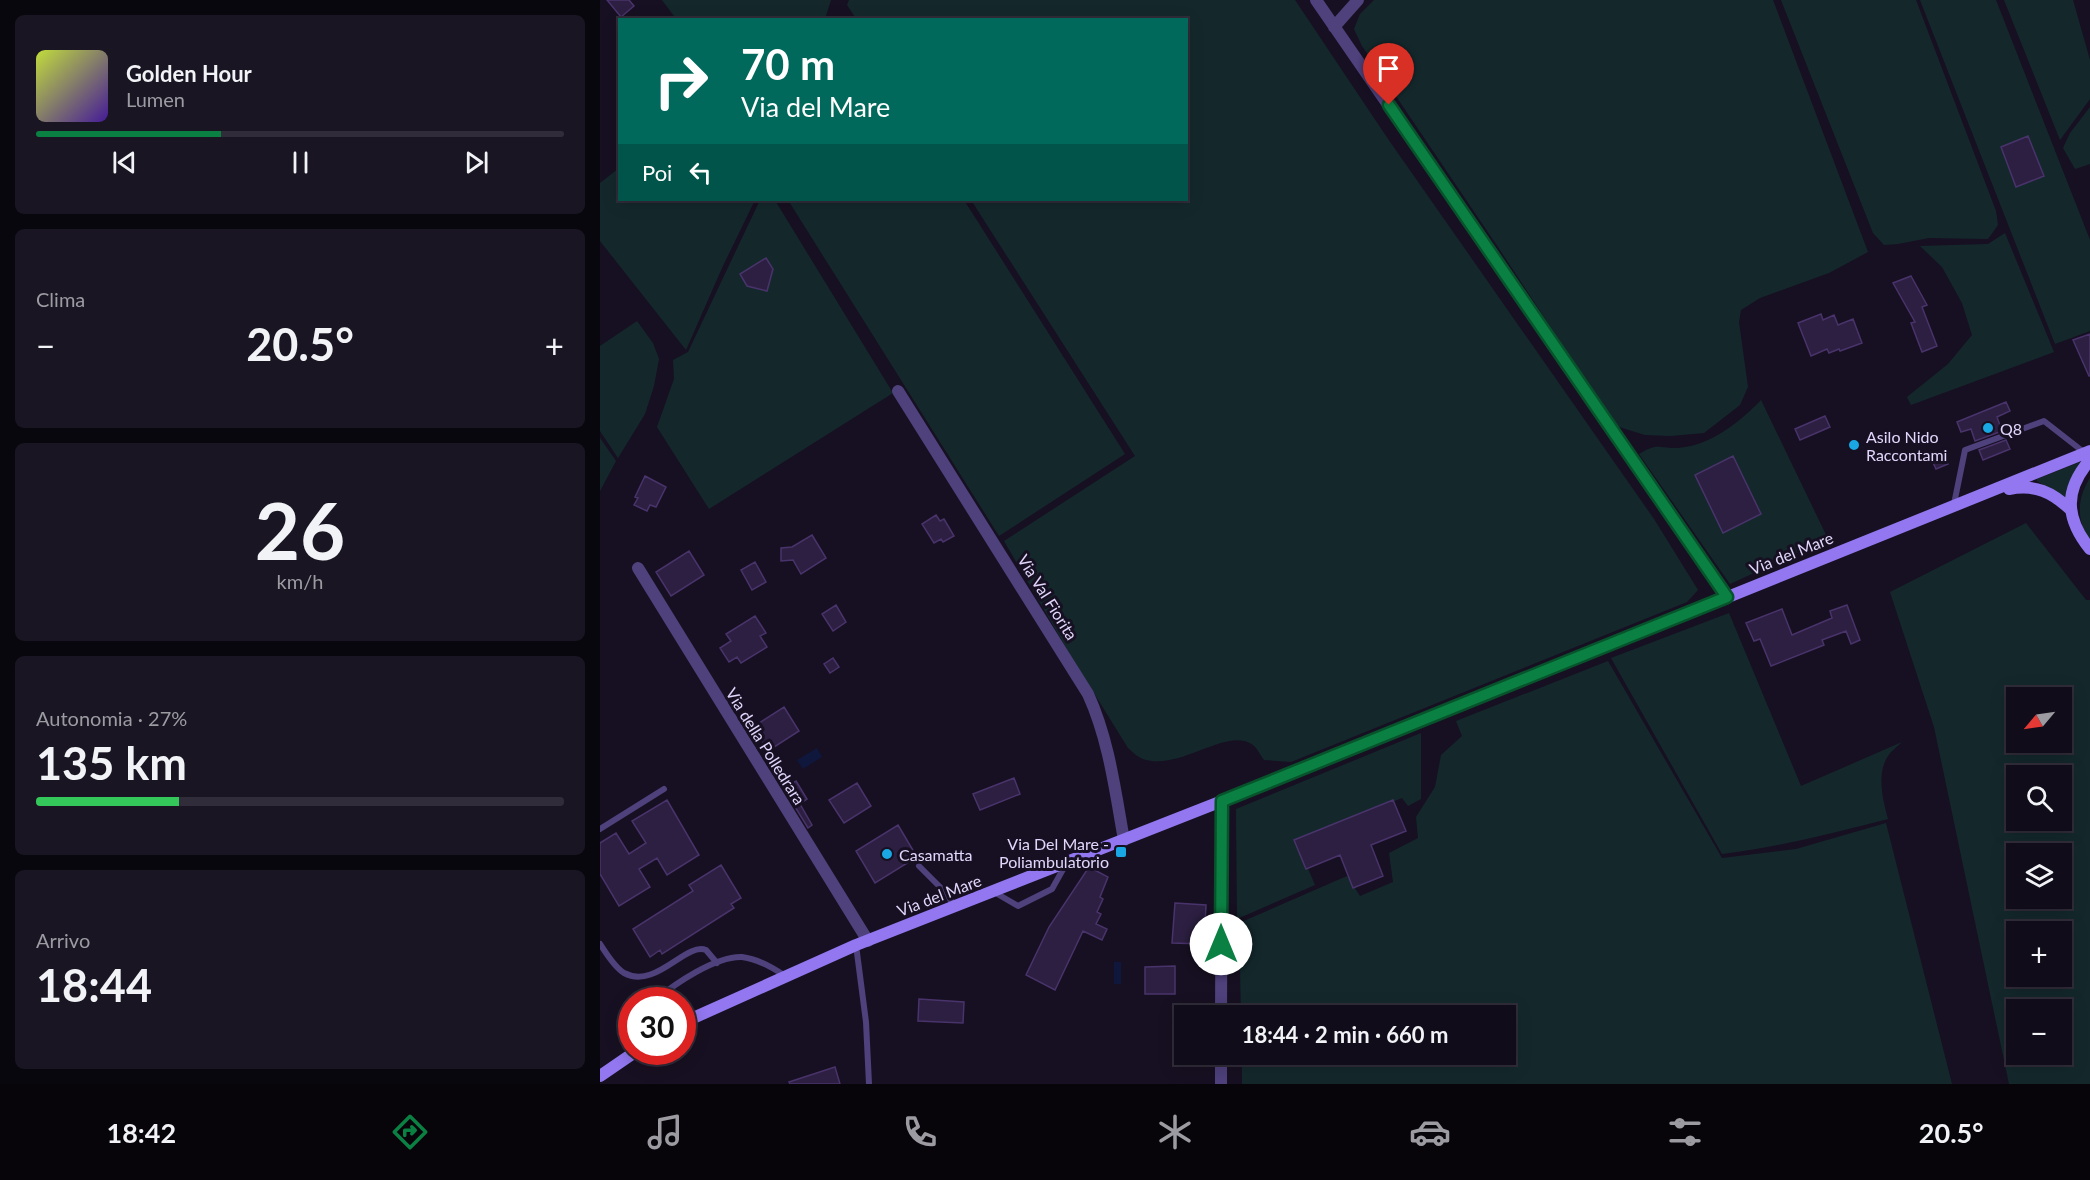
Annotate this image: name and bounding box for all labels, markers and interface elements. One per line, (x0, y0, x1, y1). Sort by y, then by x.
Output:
text: 70 m (741, 39, 835, 89)
icon: right (642, 42, 720, 120)
pin (1363, 43, 1414, 105)
icon: arrive (1372, 52, 1405, 85)
text: Golden Hour (126, 60, 252, 87)
text: Lumen (126, 87, 185, 111)
text: Via del Mare (741, 90, 890, 123)
icon: previous (108, 146, 141, 179)
icon: pause (284, 146, 317, 179)
icon: next (460, 146, 493, 179)
icon: left (684, 156, 717, 189)
text: Poi (642, 159, 672, 186)
text: Clima (36, 287, 85, 311)
text: 20.5° (246, 317, 354, 371)
text: − (36, 325, 55, 365)
text: + (545, 325, 564, 365)
place label: Q8 (2000, 419, 2022, 438)
marker: Q8 (1981, 421, 1995, 435)
place label: Asilo Nido Raccontami (1866, 427, 1947, 464)
marker: Asilo Nido Raccontami (1847, 438, 1861, 452)
text: 26 (255, 483, 345, 577)
street label: Via del Mare (1746, 528, 1836, 578)
street label: Via Val Fiorita (1014, 551, 1082, 643)
text: km/h (277, 569, 323, 593)
street label: Via della Polledrara (722, 684, 810, 808)
north arrow (2006, 687, 2072, 753)
map controls (2006, 687, 2072, 1065)
text: Autonomia · 27% (36, 706, 187, 730)
text: 135 km (36, 736, 187, 790)
button: search (2006, 765, 2072, 831)
place label: Via Del Mare - Poliambulatorio (999, 834, 1109, 871)
button: layers (2006, 843, 2072, 909)
place label: Casamatta (899, 845, 972, 864)
marker: Via Del Mare - Poliambulatorio (1114, 845, 1128, 859)
marker: Casamatta (880, 847, 894, 861)
street label: Via del Mare (894, 870, 984, 920)
position arrow (1189, 912, 1253, 976)
button: + (2006, 921, 2072, 987)
text: Arrivo (36, 928, 90, 952)
text: 18:44 (36, 958, 152, 1012)
speed limit sign: 30 (618, 987, 696, 1065)
button: − (2006, 999, 2072, 1065)
text: 18:44 · 2 min · 660 m (1242, 1021, 1448, 1048)
icon: directions (389, 1111, 431, 1153)
icon: music (644, 1111, 686, 1153)
icon: phone (899, 1111, 941, 1153)
icon: climate (1154, 1111, 1196, 1153)
icon: car (1409, 1111, 1451, 1153)
icon: filters (1664, 1111, 1706, 1153)
text: 18:42 (106, 1116, 176, 1149)
text: 20.5° (1919, 1116, 1983, 1149)

